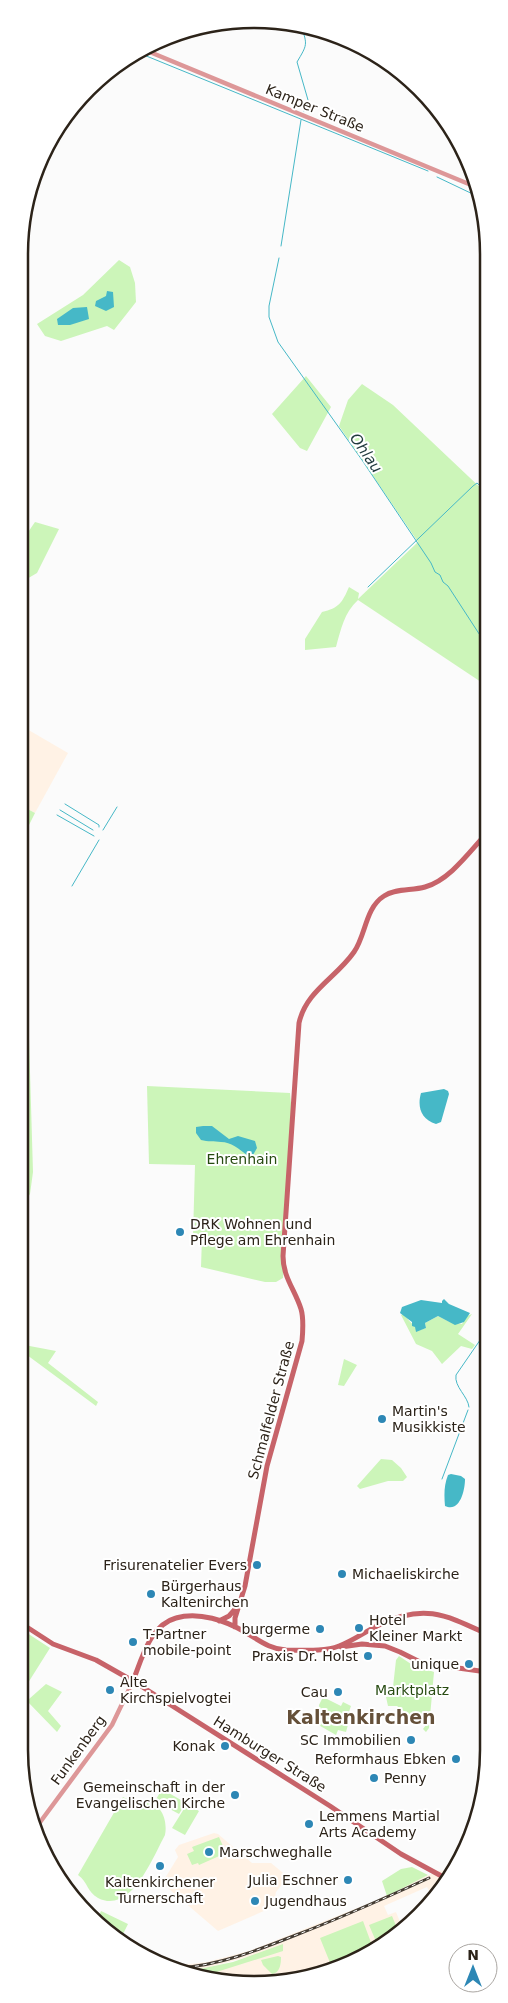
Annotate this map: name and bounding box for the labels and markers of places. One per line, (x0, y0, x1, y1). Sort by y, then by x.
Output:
place label: DRK Wohnen und Pflege am Ehrenhain (190, 1216, 335, 1248)
marker: DRK Wohnen und Pflege am Ehrenhain (174, 1226, 186, 1238)
place label: Martin's Musikkiste (392, 1403, 466, 1435)
marker: Martin's Musikkiste (376, 1413, 388, 1425)
place label: Frisurenatelier Evers (103, 1557, 247, 1573)
marker: Frisurenatelier Evers (251, 1559, 263, 1571)
place label: Michaeliskirche (352, 1566, 459, 1582)
marker: Michaeliskirche (336, 1568, 348, 1580)
place label: Bürgerhaus Kaltenirchen (161, 1578, 249, 1610)
marker: Bürgerhaus Kaltenirchen (145, 1588, 157, 1600)
place label: Hotel Kleiner Markt (369, 1612, 463, 1644)
place label: burgerme (241, 1621, 310, 1637)
marker: Hotel Kleiner Markt (353, 1622, 365, 1634)
marker: burgerme (314, 1623, 326, 1635)
place label: T-Partner mobile-point (142, 1626, 232, 1658)
marker: T-Partner mobile-point (127, 1636, 139, 1648)
place label: Praxis Dr. Holst (252, 1648, 359, 1664)
marker: Praxis Dr. Holst (362, 1650, 374, 1662)
place label: unique (411, 1656, 459, 1672)
marker: unique (463, 1658, 475, 1670)
place label: Alte Kirchspielvogtei (120, 1674, 231, 1706)
marker: Alte Kirchspielvogtei (104, 1684, 116, 1696)
place label: Cau (301, 1684, 328, 1700)
marker: Cau (332, 1686, 344, 1698)
place label: SC Immobilien (300, 1732, 401, 1748)
marker: SC Immobilien (405, 1734, 417, 1746)
place label: Konak (172, 1738, 216, 1754)
marker: Konak (219, 1740, 231, 1752)
place label: Reformhaus Ebken (315, 1751, 446, 1767)
marker: Reformhaus Ebken (450, 1753, 462, 1765)
place label: Penny (384, 1770, 427, 1786)
marker: Penny (368, 1772, 380, 1784)
place label: Gemeinschaft in der Evangelischen Kirche (76, 1779, 225, 1811)
marker: Gemeinschaft in der Evangelischen Kirche (229, 1789, 241, 1801)
place label: Lemmens Martial Arts Academy (319, 1808, 440, 1840)
marker: Lemmens Martial Arts Academy (303, 1818, 315, 1830)
place label: Marschweghalle (219, 1844, 332, 1860)
marker: Marschweghalle (203, 1846, 215, 1858)
marker: Kaltenkirchener Turnerschaft (154, 1860, 166, 1872)
place label: Julia Eschner (247, 1872, 338, 1888)
place label: Kaltenkirchener Turnerschaft (105, 1874, 215, 1906)
marker: Julia Eschner (342, 1874, 354, 1886)
place label: Jugendhaus (264, 1893, 347, 1909)
marker: Jugendhaus (249, 1895, 261, 1907)

